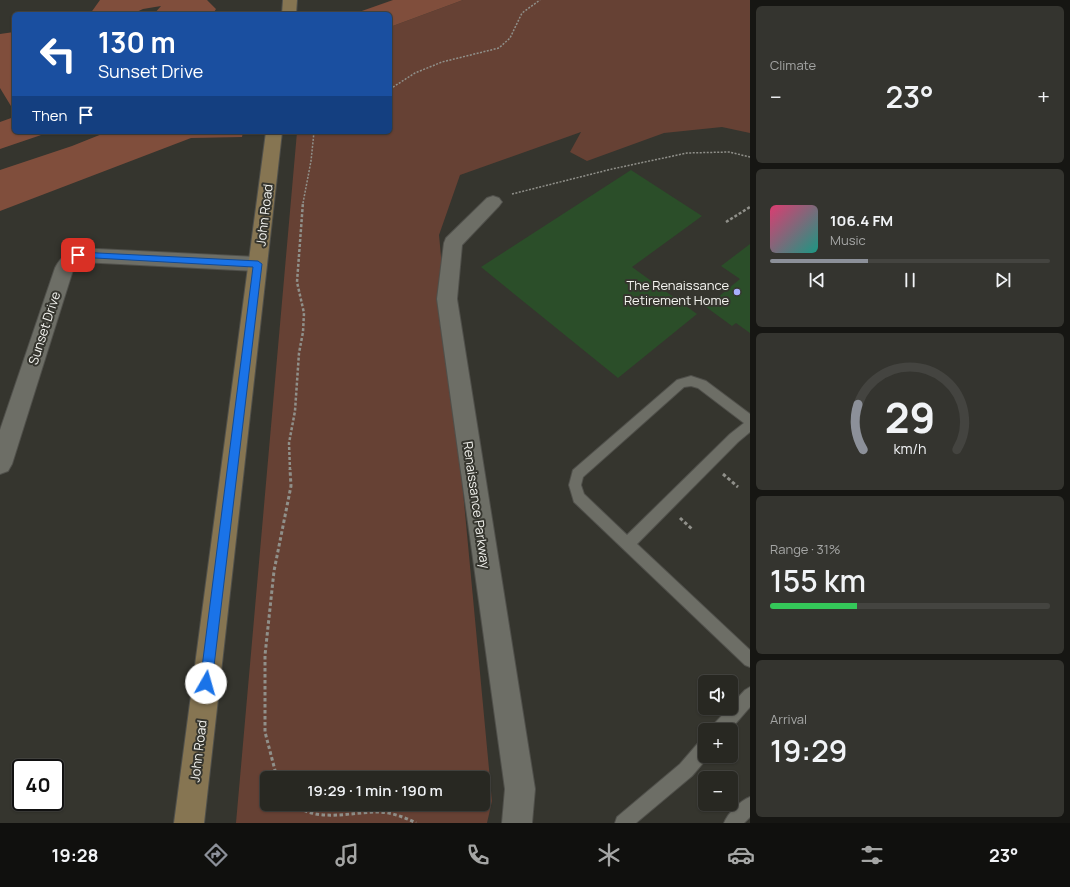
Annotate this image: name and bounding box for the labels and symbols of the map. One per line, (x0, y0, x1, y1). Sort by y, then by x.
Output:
street label: John Road (251, 183, 277, 247)
pin (61, 238, 95, 272)
place label: The Renaissance Retirement Home (624, 276, 729, 309)
marker: The Renaissance Retirement Home (732, 287, 742, 297)
street label: Sunset Drive (24, 289, 64, 367)
street label: Renaissance Parkway (459, 440, 495, 570)
position arrow (185, 662, 227, 704)
street label: John Road (185, 719, 211, 783)
speed limit sign: 40 (12, 759, 64, 811)

